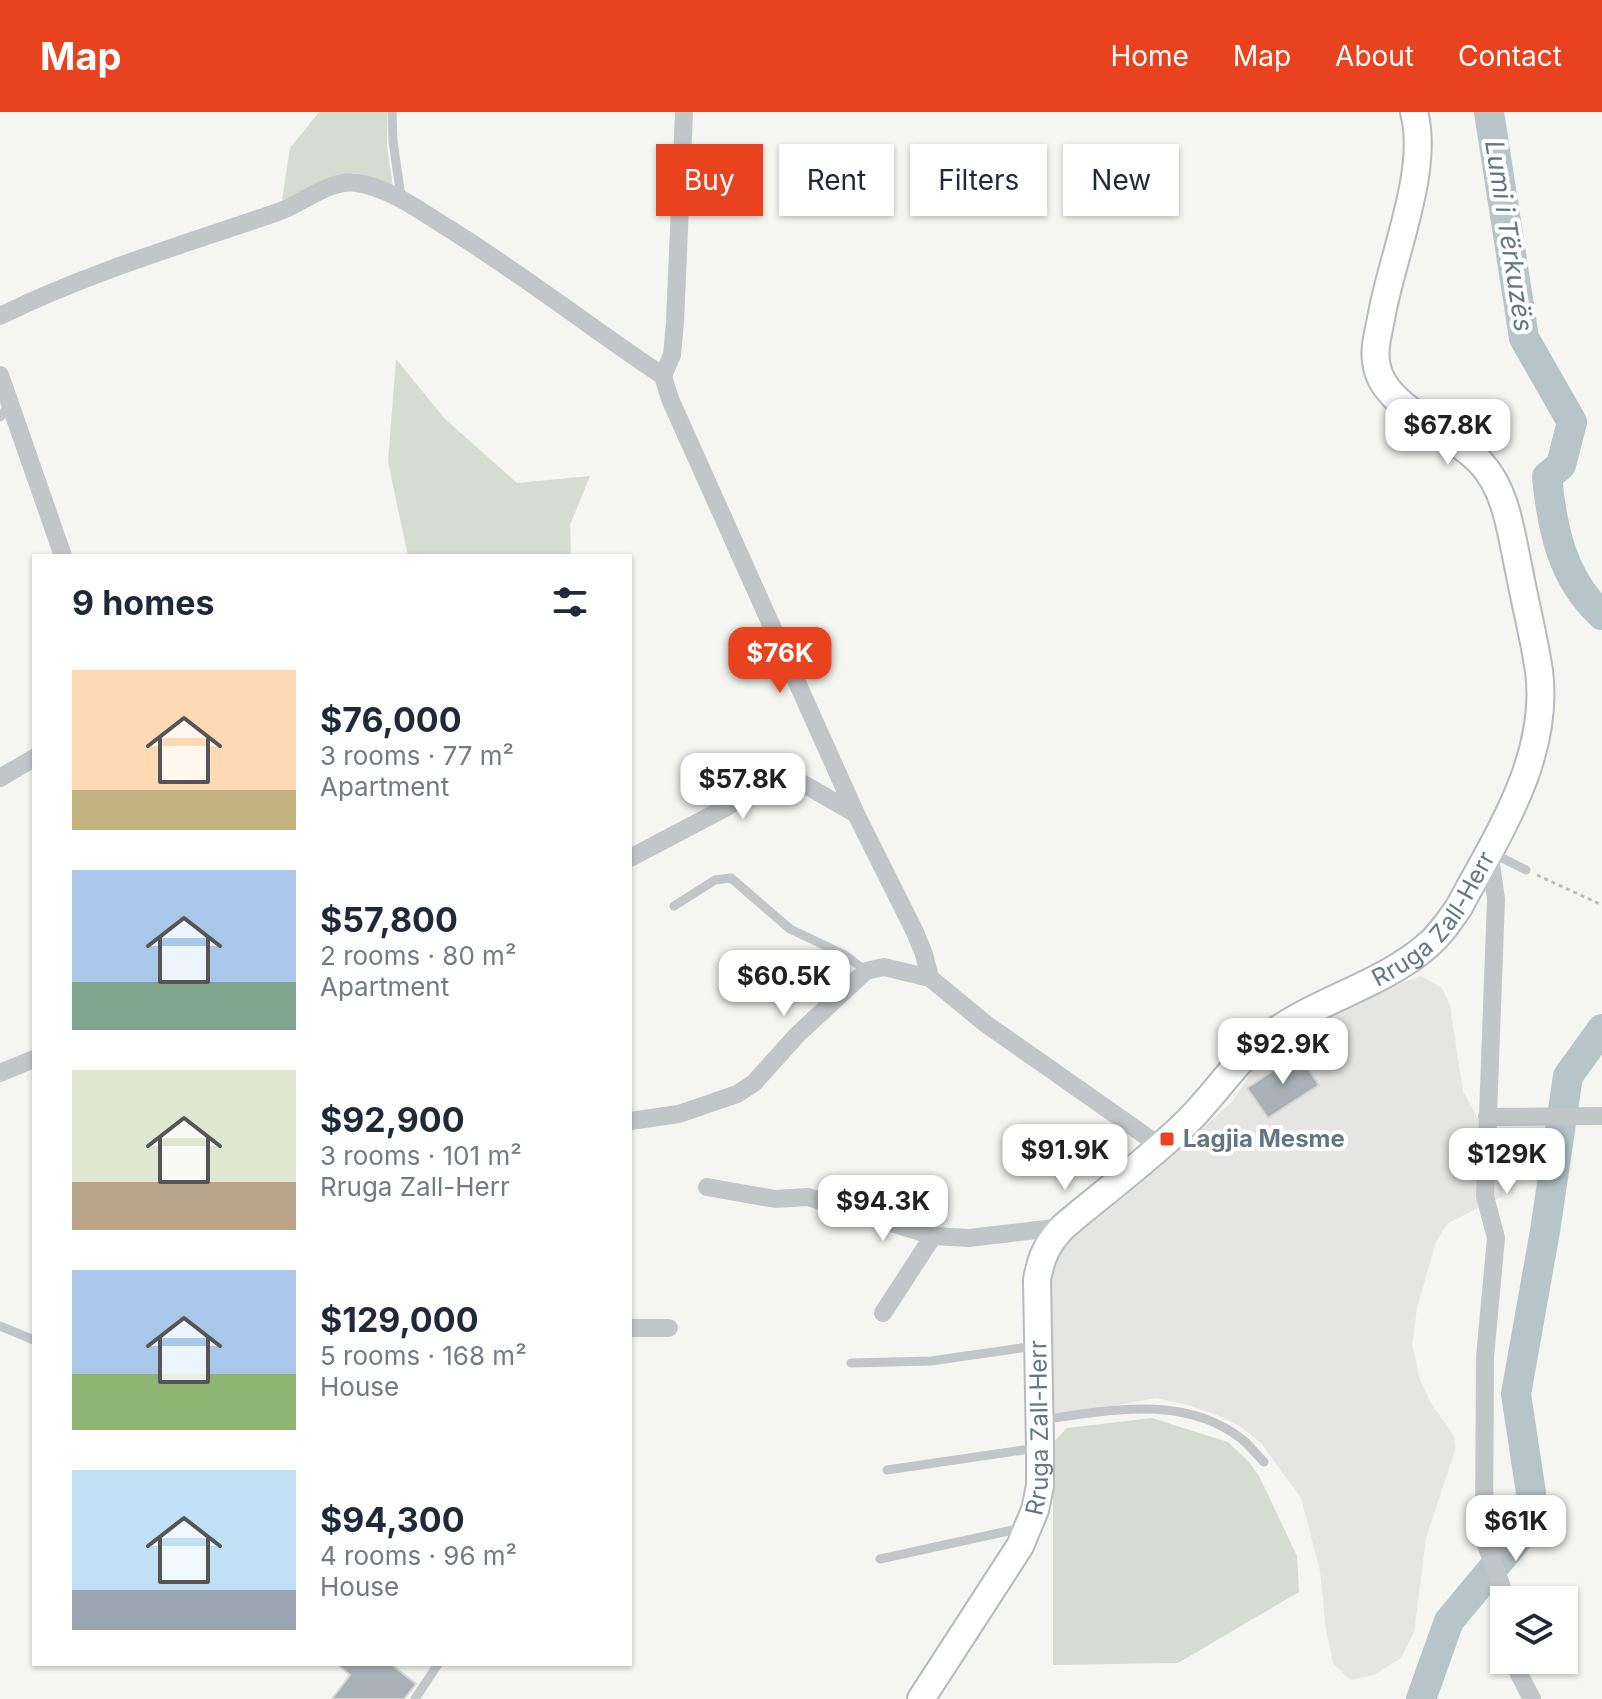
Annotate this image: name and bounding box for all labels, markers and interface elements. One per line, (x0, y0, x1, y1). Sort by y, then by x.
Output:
text: Map (40, 33, 121, 79)
text: Home (1110, 39, 1189, 73)
text: Map (1233, 39, 1291, 73)
text: About (1335, 39, 1414, 73)
text: Contact (1458, 39, 1562, 73)
water label: Lumi i Tërkuzës (1479, 138, 1540, 334)
chip: Buy (656, 144, 763, 216)
chip: Rent (779, 144, 894, 216)
chip: Filters (910, 144, 1047, 216)
chip: New (1063, 144, 1179, 216)
pin: $67.8K (1383, 399, 1513, 467)
text: $67.8K (1403, 409, 1493, 440)
icon: filters (548, 580, 592, 624)
text: 9 homes (72, 582, 214, 623)
pin: $76K (733, 627, 827, 695)
text: $76K (746, 637, 814, 668)
text: $76,000 (320, 699, 462, 740)
icon: home (136, 702, 232, 798)
text: 3 rooms · 77 m² (320, 740, 514, 771)
pin: $57.8K (678, 753, 808, 821)
text: $57.8K (698, 763, 788, 794)
text: Apartment (320, 771, 449, 802)
street label: Rruga Zall-Herr (1367, 846, 1501, 993)
text: $57,800 (320, 899, 458, 940)
icon: home (136, 902, 232, 998)
text: 2 rooms · 80 m² (320, 940, 516, 971)
pin: $60.5K (719, 950, 849, 1018)
text: $60.5K (737, 960, 831, 991)
text: Apartment (320, 971, 449, 1002)
pin: $92.9K (1218, 1018, 1348, 1086)
text: $92.9K (1236, 1028, 1330, 1059)
text: $92,900 (320, 1099, 465, 1140)
icon: home (136, 1102, 232, 1198)
pin: $91.9K (1000, 1124, 1130, 1192)
place label: Lagjia Mesme (1183, 1124, 1345, 1153)
pin: $129K (1451, 1128, 1563, 1196)
marker: Lagjia Mesme (1158, 1130, 1176, 1148)
text: $91.9K (1020, 1134, 1110, 1165)
text: $129K (1467, 1138, 1547, 1169)
text: 3 rooms · 101 m² (320, 1140, 522, 1171)
text: Rruga Zall-Herr (320, 1171, 510, 1202)
pin: $94.3K (818, 1175, 948, 1243)
text: $94.3K (836, 1185, 930, 1216)
text: $129,000 (320, 1299, 479, 1340)
icon: home (136, 1302, 232, 1398)
text: 5 rooms · 168 m² (320, 1340, 527, 1371)
street label: Rruga Zall-Herr (1019, 1340, 1054, 1518)
text: House (320, 1371, 399, 1402)
pin: $61K (1469, 1495, 1563, 1563)
text: $94,300 (320, 1499, 465, 1540)
icon: home (136, 1502, 232, 1598)
text: $61K (1484, 1505, 1548, 1536)
text: 4 rooms · 96 m² (320, 1540, 517, 1571)
text: House (320, 1571, 399, 1602)
map controls (1490, 1586, 1578, 1674)
button: layers (1490, 1586, 1578, 1674)

